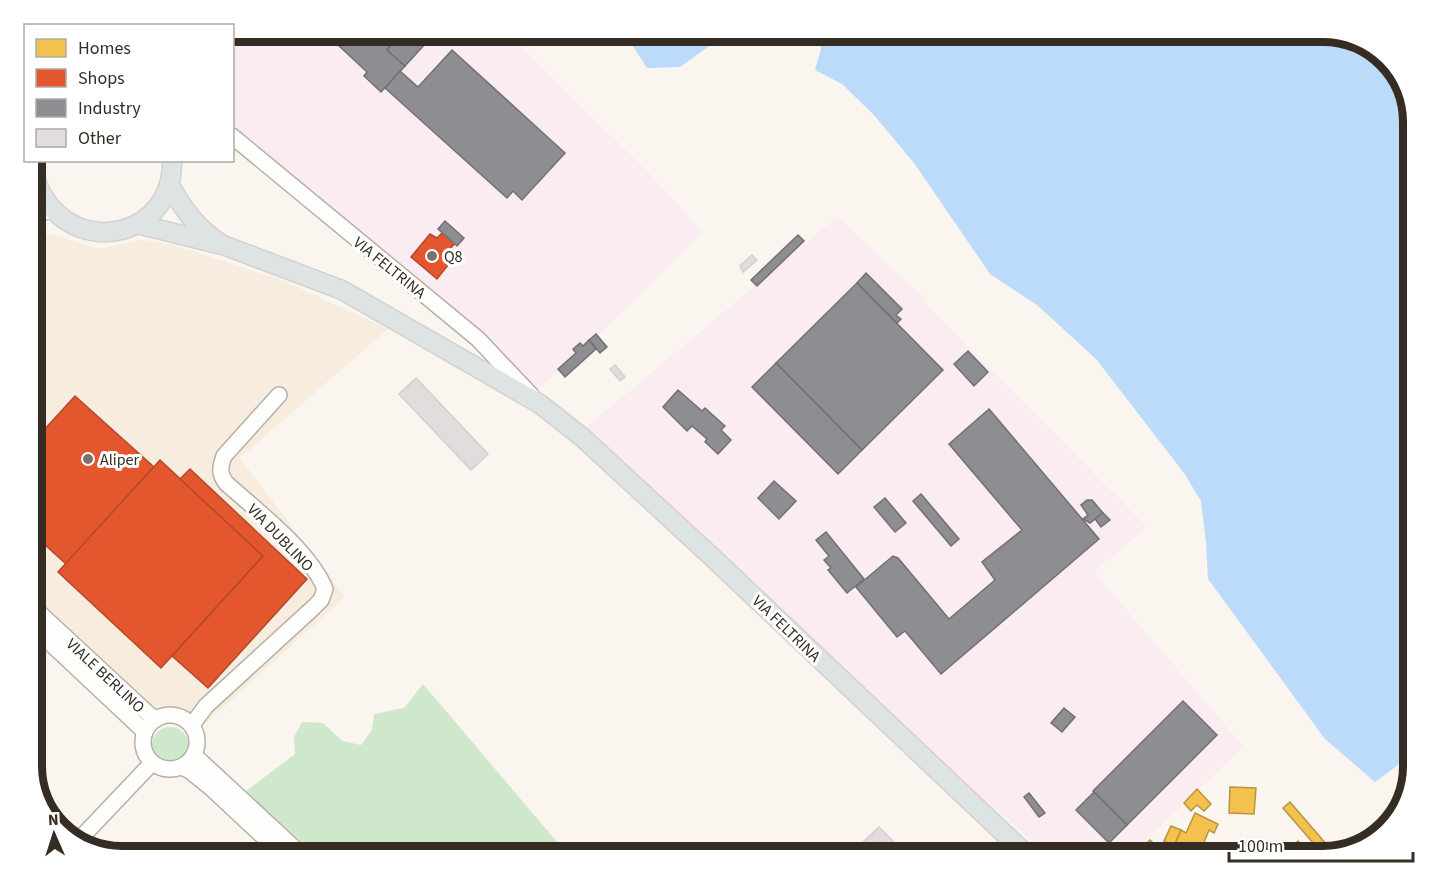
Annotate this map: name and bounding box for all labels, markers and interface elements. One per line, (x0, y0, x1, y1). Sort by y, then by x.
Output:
legend (24, 24, 234, 162)
text: Homes (78, 36, 131, 61)
text: Shops (78, 66, 125, 91)
text: Industry (78, 96, 141, 121)
text: Other (78, 126, 122, 151)
street label: VIA FELTRINA (348, 232, 431, 304)
place label: Q8 (444, 246, 463, 268)
marker: Q8 (425, 249, 439, 263)
place label: Aliper (100, 449, 140, 471)
marker: Aliper (81, 452, 95, 466)
street label: VIA DUBLINO (242, 499, 318, 577)
street label: VIA FELTRINA (747, 590, 826, 667)
street label: VIALE BERLINO (61, 633, 150, 718)
north arrow (24, 804, 84, 864)
text: N (47, 809, 59, 831)
scale bar (1229, 825, 1414, 863)
text: 100 m (1238, 834, 1283, 859)

